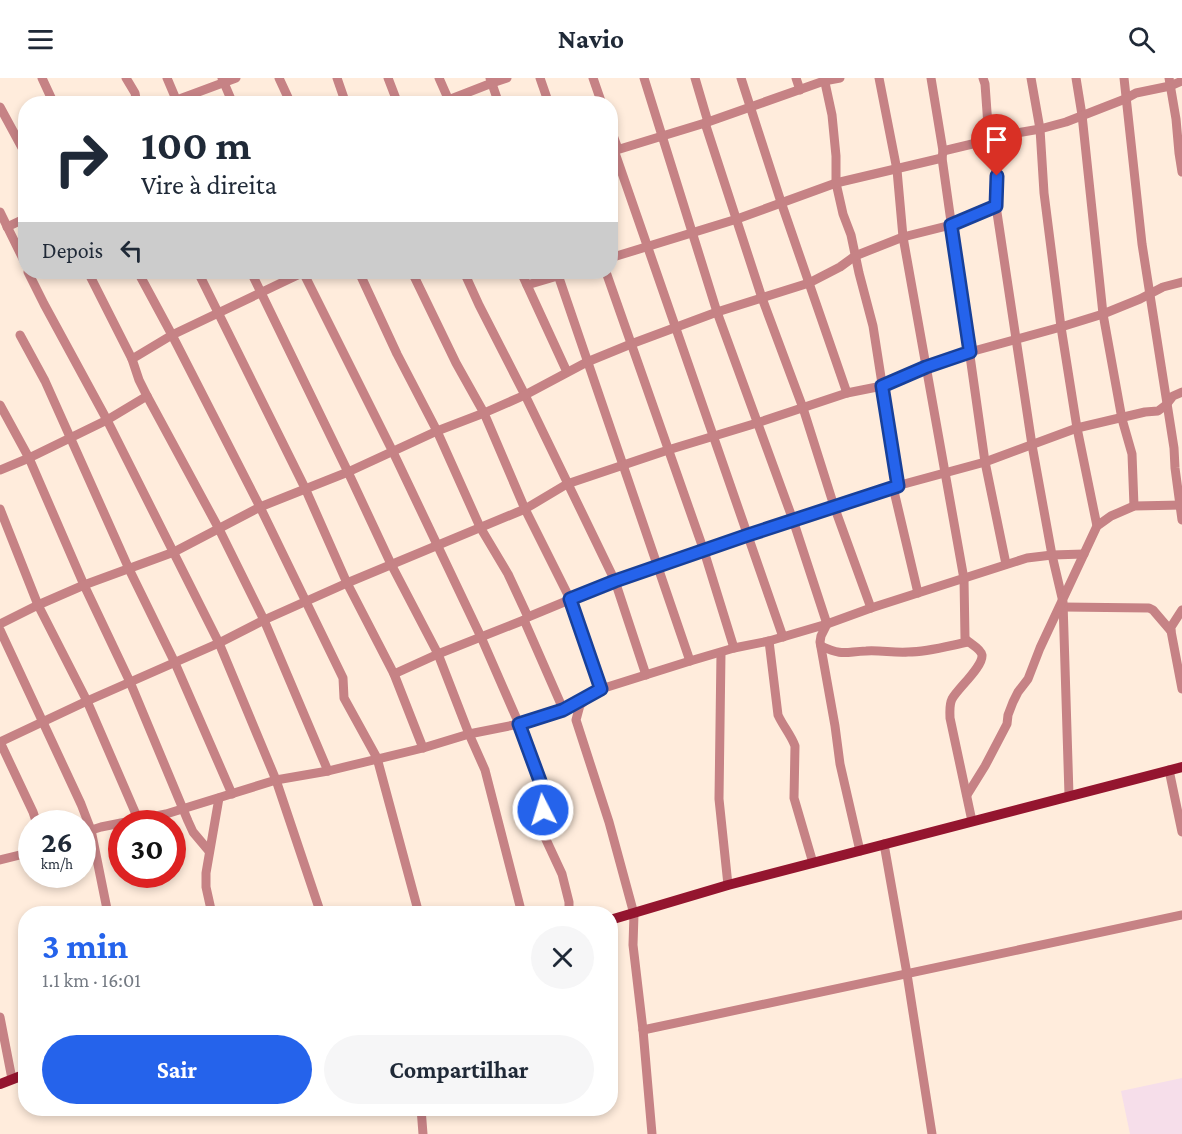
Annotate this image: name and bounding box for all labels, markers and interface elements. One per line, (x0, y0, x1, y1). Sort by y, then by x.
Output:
icon: menu (24, 23, 57, 56)
icon: search (1125, 23, 1158, 56)
text: Navio (558, 24, 624, 54)
pin (971, 114, 1022, 176)
icon: right (42, 120, 120, 198)
text: 100 m (141, 121, 251, 168)
icon: arrive (980, 123, 1013, 156)
text: Vire à direita (141, 170, 277, 200)
icon: left (115, 234, 148, 267)
text: Depois (42, 238, 103, 263)
position arrow (511, 778, 575, 842)
speed limit sign: 30 (108, 810, 186, 888)
text: 26 (41, 825, 73, 858)
text: km/h (41, 856, 73, 872)
text: 3 min (42, 926, 128, 966)
button: close (531, 926, 594, 989)
text: 1.1 km · 16:01 (42, 969, 141, 991)
button: Sair (42, 1035, 312, 1104)
button: Compartilhar (324, 1035, 594, 1104)

